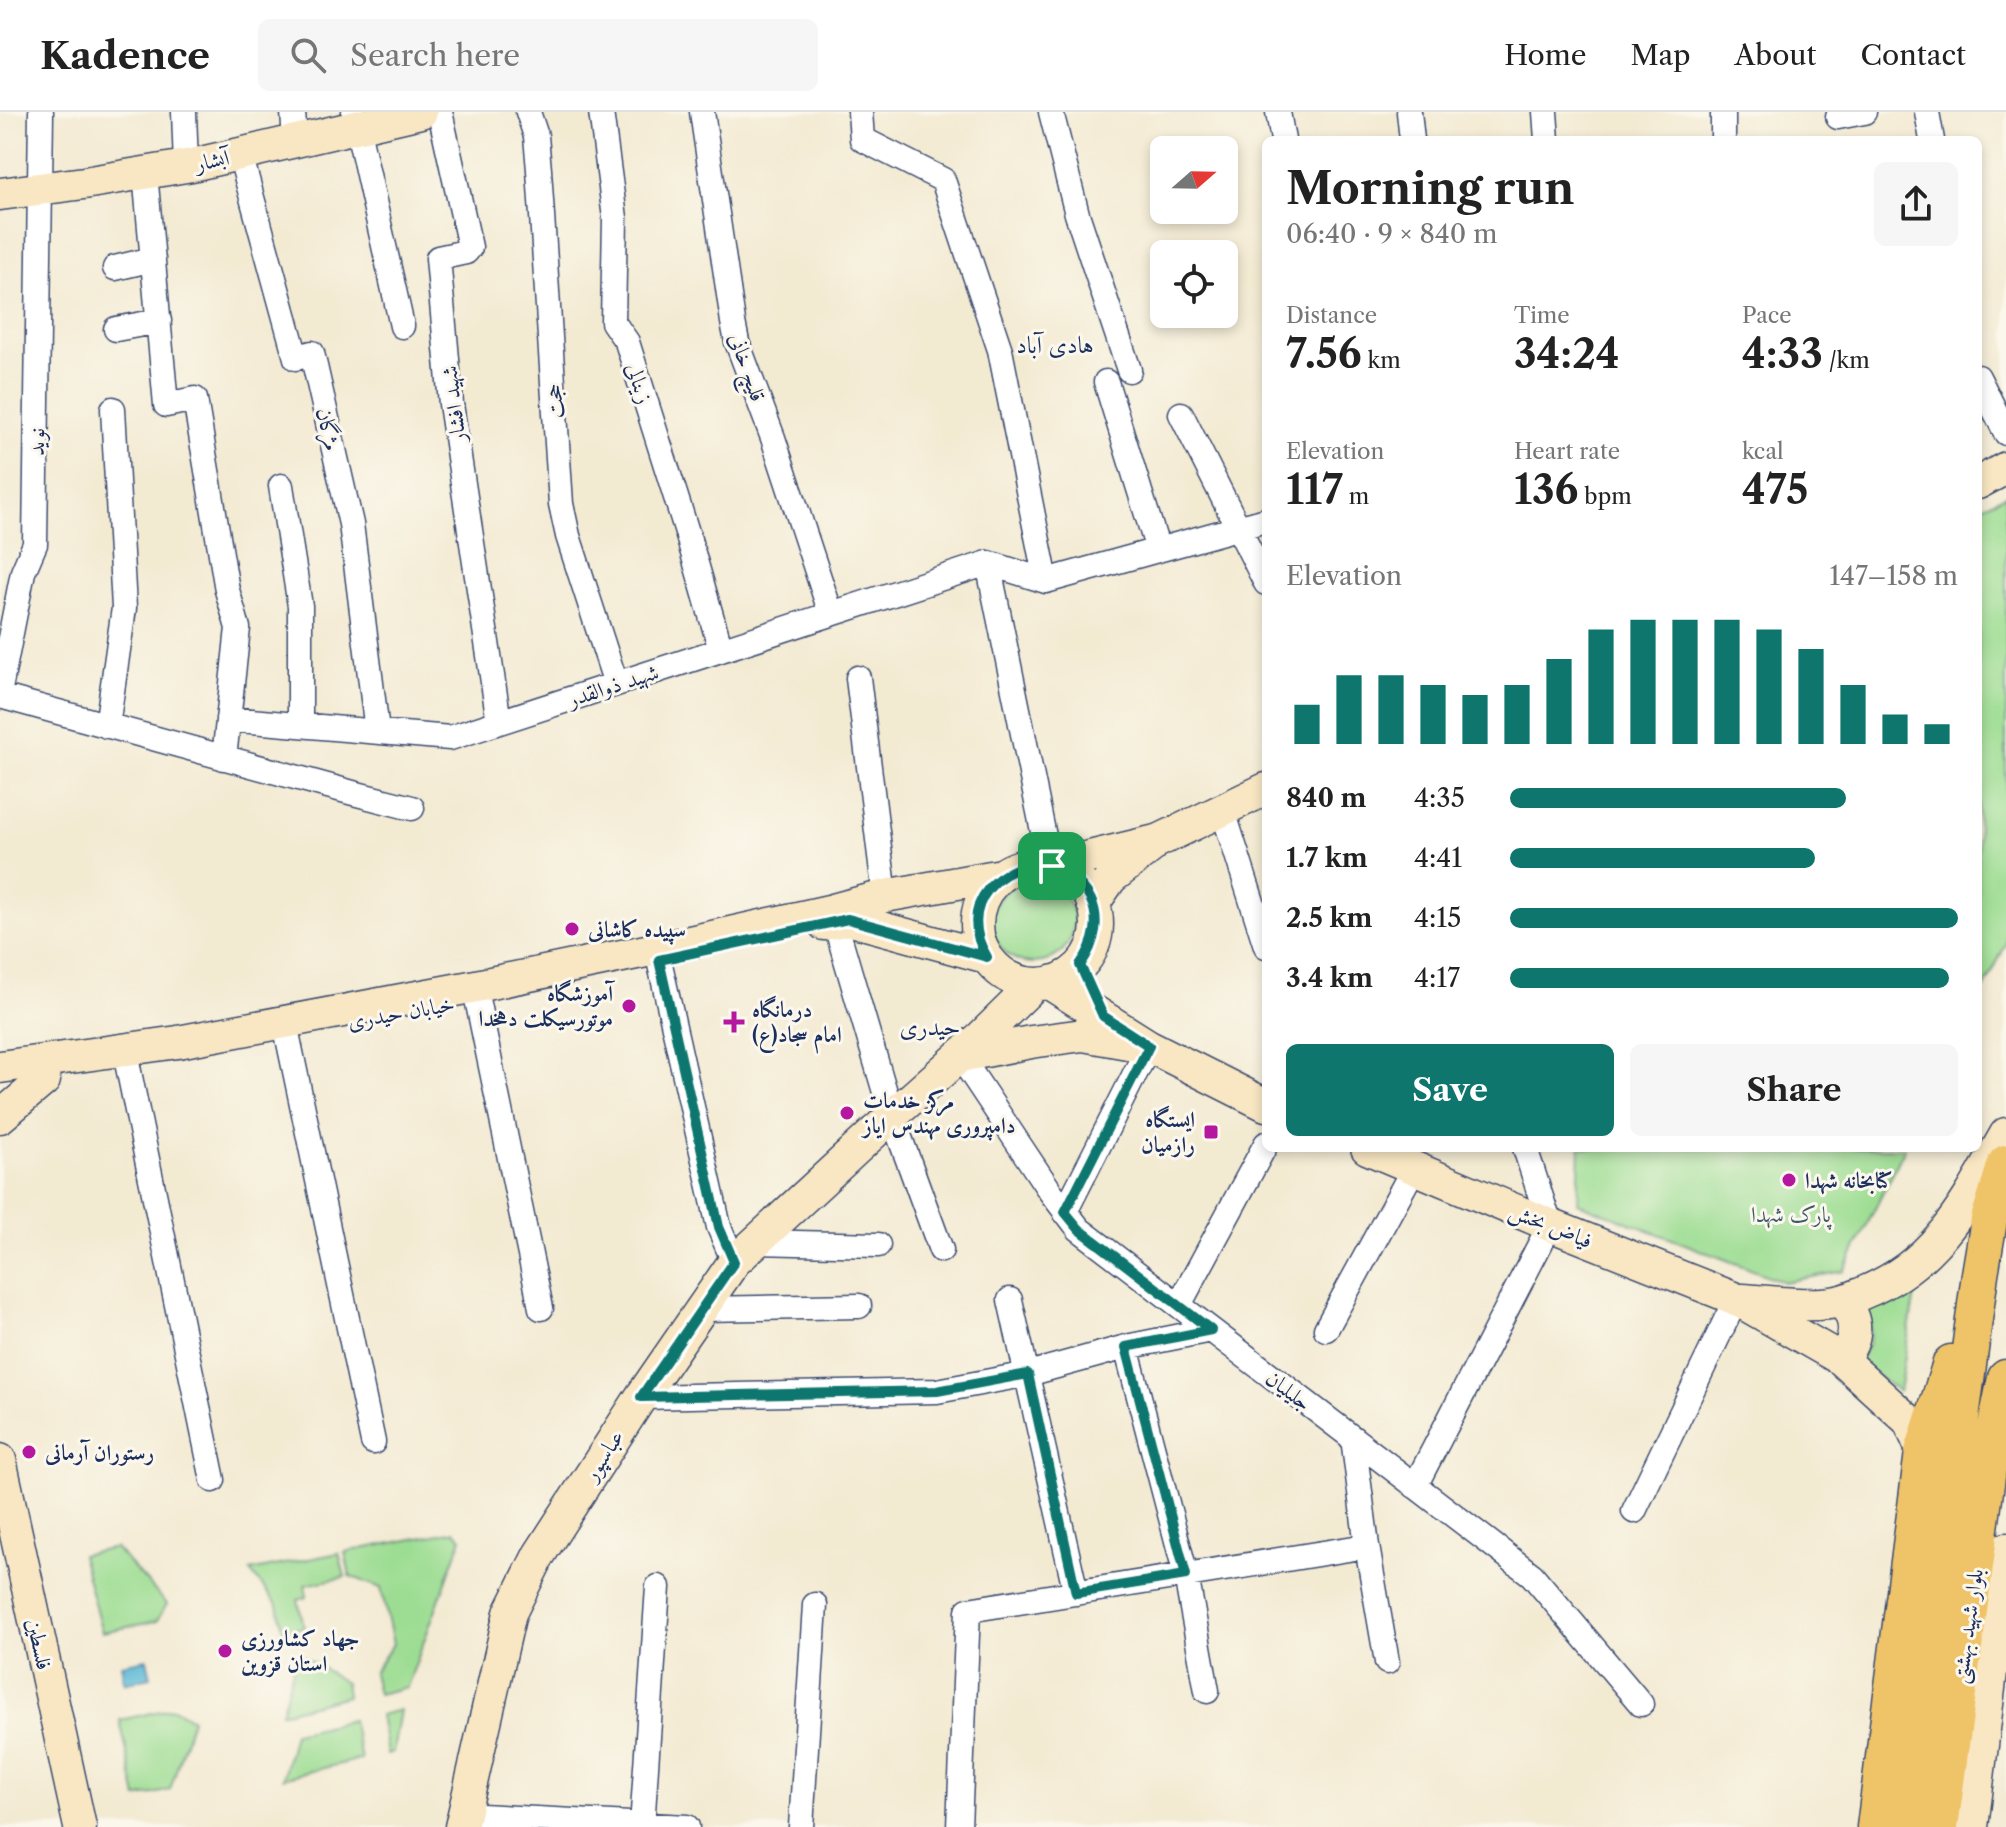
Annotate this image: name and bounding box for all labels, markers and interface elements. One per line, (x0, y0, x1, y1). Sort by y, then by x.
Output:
search box (258, 19, 818, 91)
text: Kadence (40, 32, 210, 79)
icon: search (286, 33, 330, 77)
text: Search here (350, 37, 520, 74)
text: Home (1504, 38, 1586, 72)
text: Map (1630, 38, 1690, 72)
text: About (1734, 38, 1816, 72)
text: Contact (1860, 38, 1966, 72)
north arrow (1150, 136, 1238, 224)
map controls (1150, 136, 1238, 328)
street label: آبشار (191, 143, 234, 178)
text: Morning run (1286, 161, 1575, 215)
button: share (1874, 162, 1958, 246)
text: 06:40 · 9 × 840 m (1286, 218, 1497, 250)
button: locate (1150, 240, 1238, 328)
text: Distance (1286, 302, 1377, 329)
text: Time (1514, 302, 1570, 329)
text: Pace (1742, 302, 1792, 329)
street label: قلیچ خانی (718, 329, 772, 407)
text: 7.56 (1286, 329, 1362, 378)
text: 34:24 (1514, 329, 1620, 378)
text: 4:33 (1742, 329, 1823, 378)
district label: هادی آباد (1016, 330, 1094, 359)
text: km (1362, 347, 1401, 374)
text: /km (1823, 347, 1870, 374)
street label: زینالی (620, 359, 659, 407)
street label: شهید افشار (435, 364, 473, 446)
street label: حجت (540, 383, 569, 419)
street label: مژگان (309, 405, 347, 454)
street label: نوید (23, 428, 50, 456)
text: Elevation (1286, 438, 1384, 465)
text: Heart rate (1514, 438, 1620, 465)
text: kcal (1742, 438, 1784, 465)
text: 117 (1286, 465, 1343, 514)
text: 136 (1514, 465, 1579, 514)
text: 475 (1742, 465, 1808, 514)
text: m (1343, 483, 1369, 510)
text: bpm (1579, 483, 1632, 510)
text: Elevation (1286, 560, 1402, 592)
text: 147–158 m (1829, 560, 1958, 592)
street label: شهید ذوالقدر (562, 658, 662, 714)
text: 840 m (1286, 782, 1366, 814)
text: 4:35 (1414, 782, 1465, 814)
pin (1018, 832, 1086, 900)
text: 1.7 km (1286, 842, 1368, 874)
text: 4:41 (1414, 842, 1462, 874)
icon: arrive (1030, 844, 1074, 888)
text: 2.5 km (1286, 902, 1372, 934)
text: 4:15 (1414, 902, 1461, 934)
place label: سپیده کاشانی (587, 916, 686, 945)
marker: سپیده کاشانی (563, 920, 581, 938)
text: 3.4 km (1286, 962, 1373, 994)
text: 4:17 (1414, 962, 1460, 994)
place label: آموزشگاه موتورسیکلت دهخدا (478, 979, 615, 1032)
street label: خیابان حیدری (345, 990, 457, 1035)
place label: درمانگاه امام سجاد(ع) (752, 995, 842, 1054)
marker: آموزشگاه موتورسیکلت دهخدا (620, 997, 638, 1015)
marker: درمانگاه امام سجاد(ع) (723, 1011, 745, 1033)
district label: حیدری (900, 1012, 960, 1041)
button: Save (1286, 1044, 1614, 1136)
button: Share (1630, 1044, 1958, 1136)
place label: مرکز خدمات دامپروری مهندس ایاز (860, 1087, 1016, 1141)
marker: مرکز خدمات دامپروری مهندس ایاز (838, 1104, 856, 1122)
place label: ایستگاه رازمیان (1141, 1105, 1195, 1158)
marker: ایستگاه رازمیان (1202, 1123, 1220, 1141)
place label: کتابخانه شهدا (1805, 1167, 1893, 1195)
marker: کتابخانه شهدا (1780, 1171, 1798, 1189)
street label: فیاض بخش (1505, 1197, 1596, 1256)
park label: پارک شهدا (1751, 1201, 1833, 1231)
street label: جلیلیان (1260, 1364, 1317, 1416)
street label: عباسپور (576, 1425, 631, 1488)
place label: رستوران آرمانی (44, 1439, 154, 1466)
marker: رستوران آرمانی (20, 1443, 38, 1461)
street label: بلوار شهید بهشتی (1946, 1567, 1991, 1686)
street label: فلسطین (21, 1616, 58, 1672)
place label: جهاد کشاورزی استان قزوین (241, 1625, 360, 1678)
marker: جهاد کشاورزی استان قزوین (216, 1642, 234, 1660)

